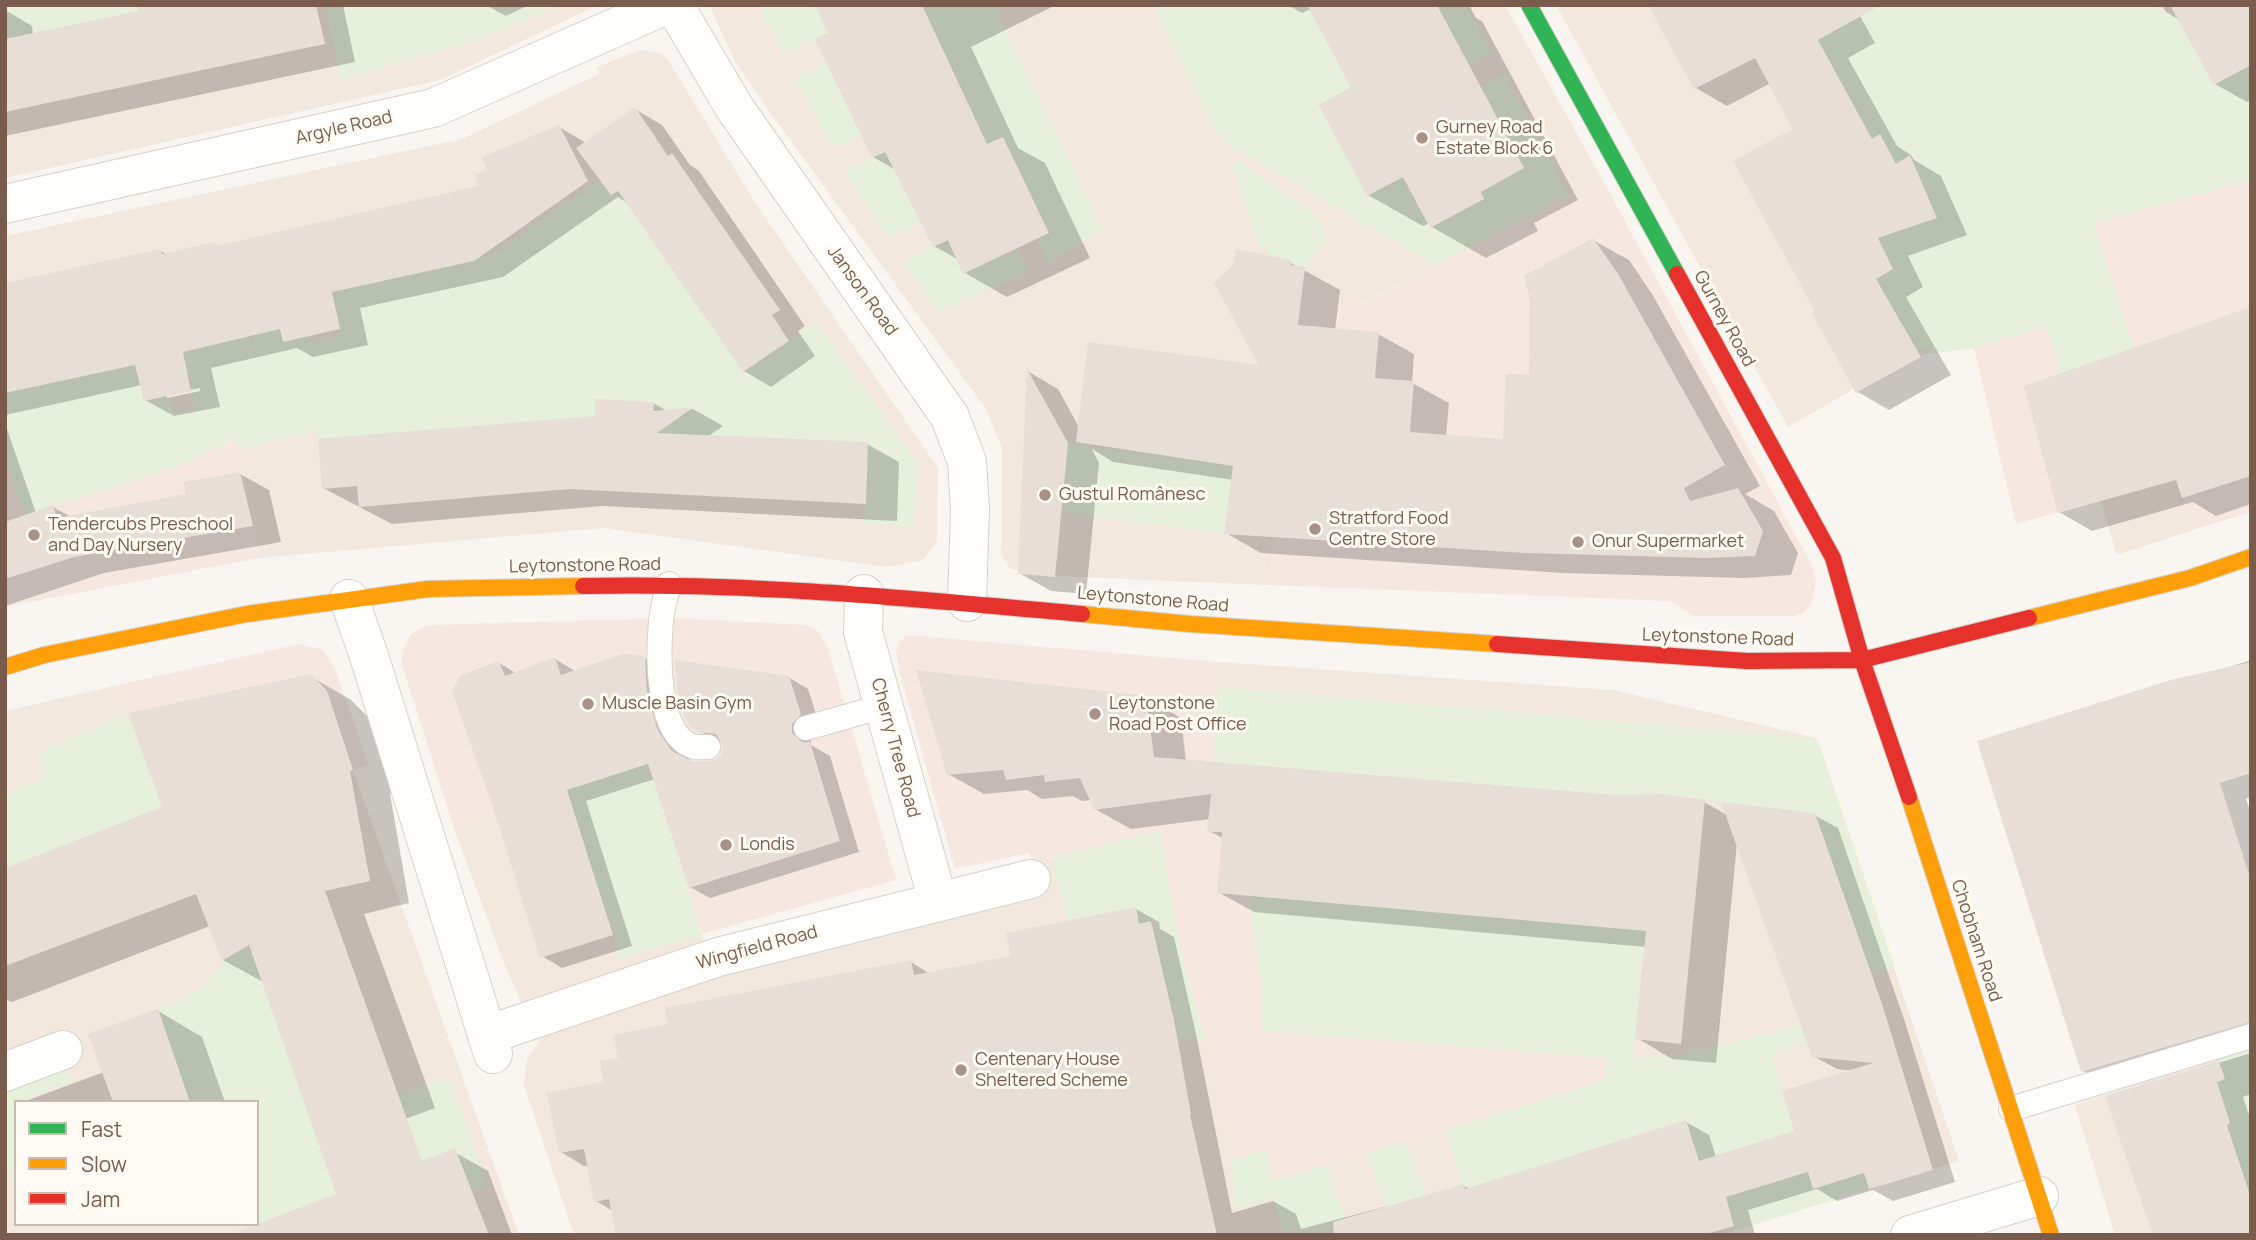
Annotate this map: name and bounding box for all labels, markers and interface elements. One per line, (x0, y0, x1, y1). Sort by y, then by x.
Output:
street label: Argyle Road (294, 106, 394, 150)
place label: Gurney Road Estate Block 6 (1436, 117, 1553, 160)
marker: Gurney Road Estate Block 6 (1414, 130, 1430, 146)
street label: Janson Road (822, 242, 902, 340)
street label: Gurney Road (1689, 267, 1759, 371)
place label: Gustul Românesc (1059, 484, 1205, 506)
marker: Gustul Românesc (1037, 487, 1053, 503)
place label: Stratford Food Centre Store (1329, 508, 1449, 550)
place label: Tendercubs Preschool and Day Nursery (48, 514, 233, 556)
marker: Stratford Food Centre Store (1307, 521, 1323, 537)
marker: Tendercubs Preschool and Day Nursery (26, 527, 42, 543)
place label: Onur Supermarket (1592, 531, 1744, 553)
marker: Onur Supermarket (1570, 534, 1586, 550)
street label: Leytonstone Road (509, 554, 661, 578)
street label: Leytonstone Road (1076, 583, 1230, 617)
street label: Leytonstone Road (1642, 625, 1794, 651)
street label: Cherry Tree Road (866, 676, 924, 820)
place label: Muscle Basin Gym (602, 693, 752, 715)
place label: Leytonstone Road Post Office (1109, 693, 1247, 736)
marker: Muscle Basin Gym (580, 696, 596, 712)
marker: Leytonstone Road Post Office (1087, 706, 1103, 722)
place label: Londis (740, 834, 795, 856)
marker: Londis (718, 837, 734, 853)
street label: Chobham Road (1946, 877, 2006, 1005)
street label: Wingfield Road (694, 921, 820, 975)
place label: Centenary House Sheltered Scheme (975, 1049, 1128, 1092)
marker: Centenary House Sheltered Scheme (953, 1062, 969, 1078)
legend (14, 1100, 259, 1226)
text: Fast (81, 1115, 122, 1143)
text: Slow (81, 1150, 127, 1178)
text: Jam (81, 1185, 120, 1213)

